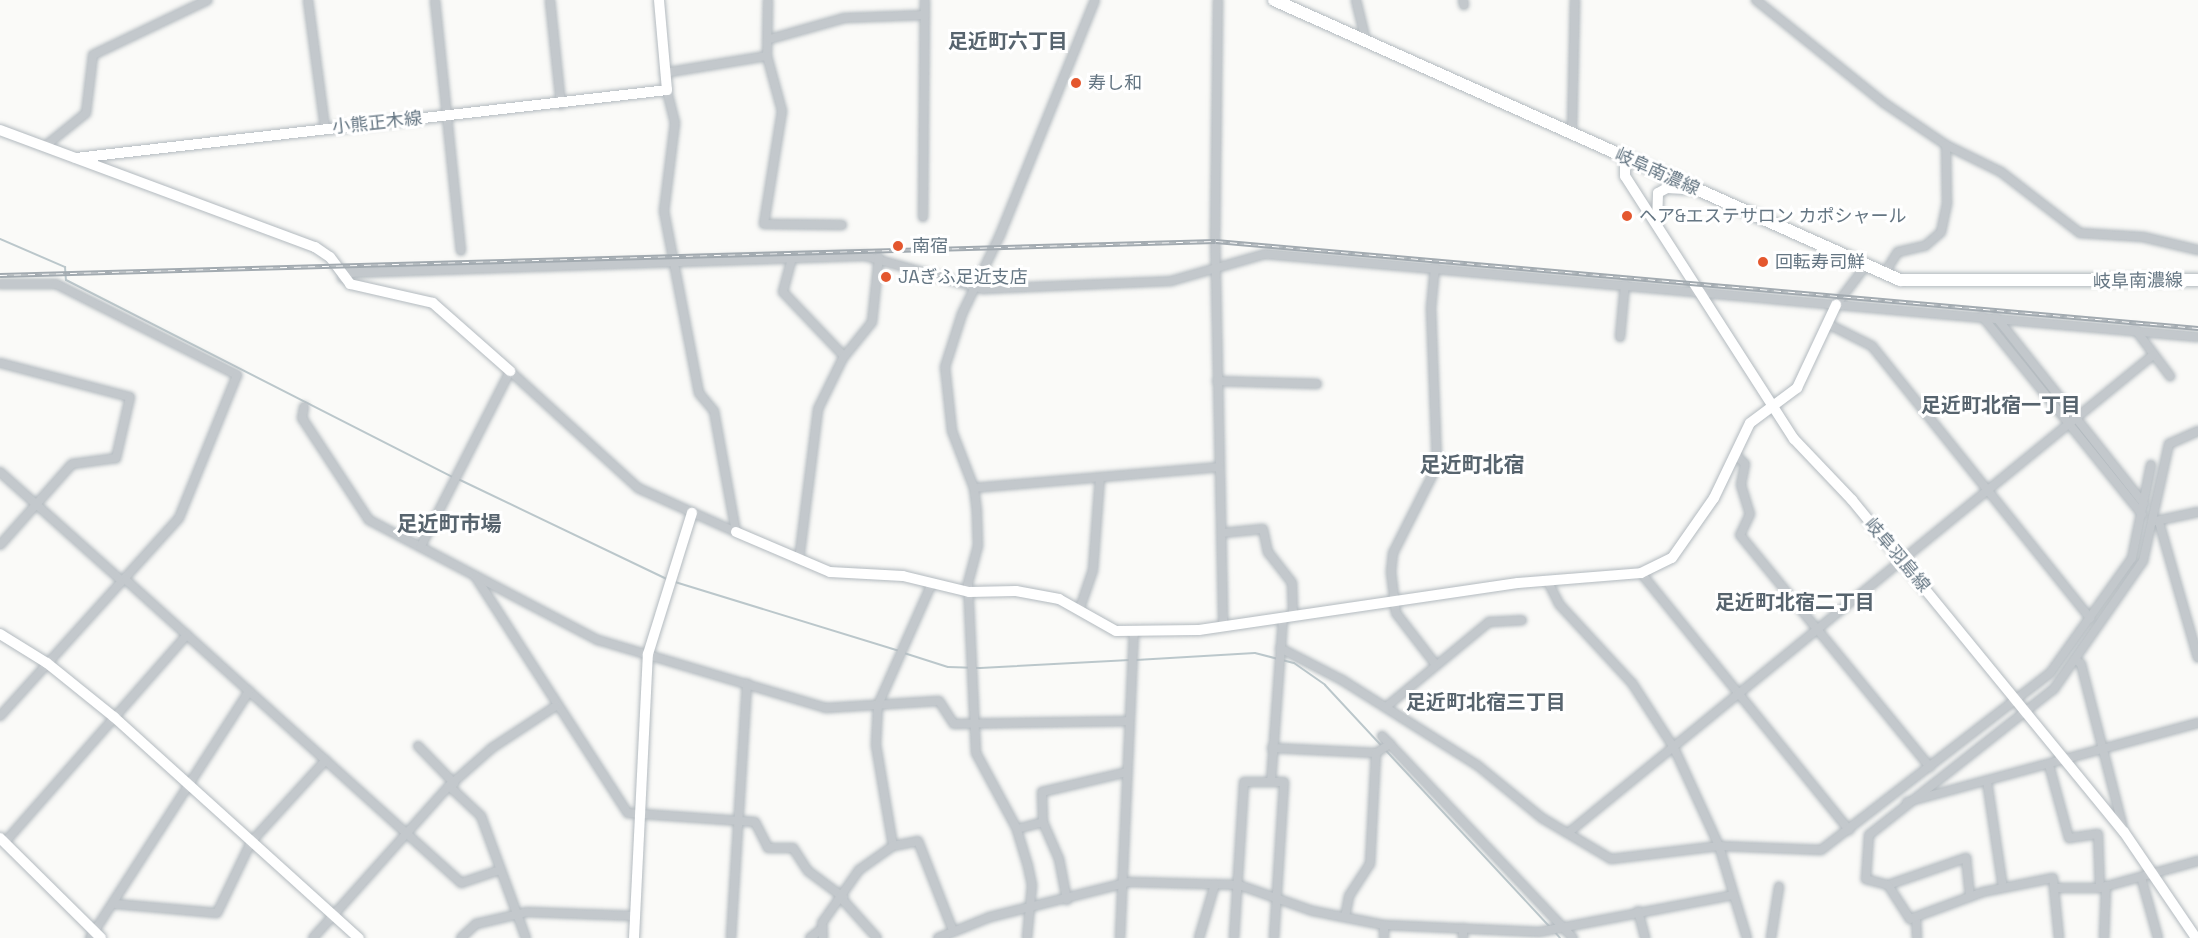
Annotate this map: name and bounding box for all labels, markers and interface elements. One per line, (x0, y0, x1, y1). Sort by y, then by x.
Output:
district label: 足近町六丁目 (948, 29, 1068, 53)
place label: 寿し和 (1088, 72, 1142, 94)
marker: 寿し和 (1069, 76, 1083, 90)
street label: 小熊正木線 (331, 108, 423, 138)
street label: 岐阜南濃線 (1611, 144, 1703, 200)
place label: ヘア&エステサロン カポシャール (1639, 205, 1906, 227)
marker: ヘア&エステサロン カポシャール (1620, 209, 1634, 223)
place label: 南宿 (912, 235, 948, 257)
marker: 南宿 (889, 237, 907, 255)
place label: 回転寿司鮮 (1775, 251, 1865, 273)
marker: 回転寿司鮮 (1756, 255, 1770, 269)
place label: JAぎふ足近支店 (898, 266, 1027, 288)
street label: 岐阜南濃線 (2093, 269, 2183, 293)
marker: JAぎふ足近支店 (879, 270, 893, 284)
district label: 足近町北宿一丁目 (1921, 393, 2081, 417)
district label: 足近町北宿 (1420, 452, 1524, 478)
district label: 足近町市場 (397, 511, 501, 537)
street label: 岐阜羽島線 (1860, 514, 1934, 596)
district label: 足近町北宿二丁目 (1715, 590, 1875, 614)
district label: 足近町北宿三丁目 (1406, 690, 1566, 714)

